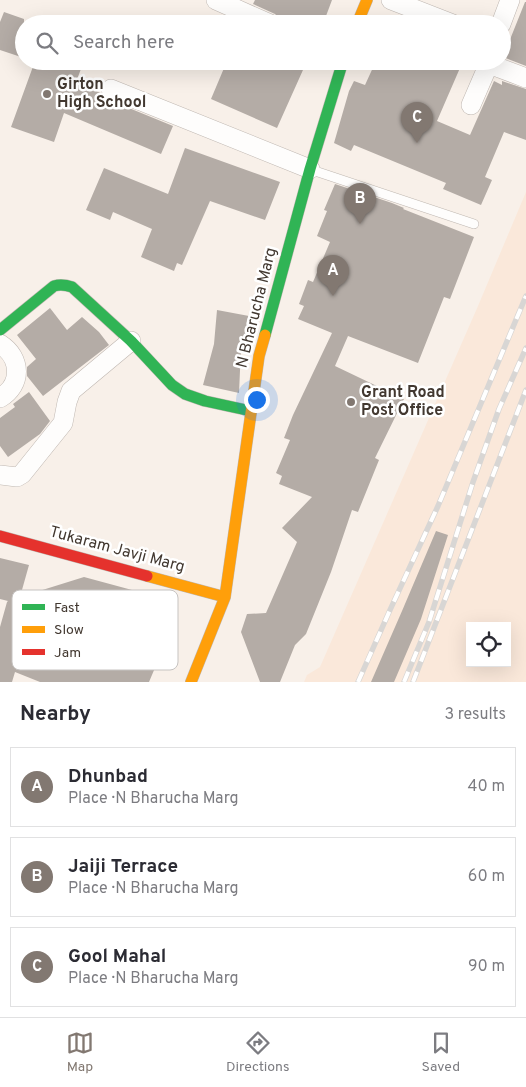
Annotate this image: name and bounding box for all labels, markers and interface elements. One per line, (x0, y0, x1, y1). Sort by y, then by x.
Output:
search box (15, 15, 511, 70)
icon: search (33, 29, 61, 57)
text: Search here (73, 31, 175, 55)
place label: Girton High School (57, 75, 146, 113)
marker: Girton High School (41, 88, 53, 100)
pin: C (401, 102, 433, 143)
pin: B (344, 183, 376, 224)
street label: N Bharucha Marg (232, 246, 282, 370)
pin: A (317, 255, 349, 296)
place label: Grant Road Post Office (361, 383, 445, 421)
your location (244, 387, 270, 413)
marker: Grant Road Post Office (345, 396, 357, 408)
street label: Tukaram Javji Marg (47, 522, 187, 578)
legend (12, 590, 178, 670)
text: Fast (54, 600, 80, 617)
text: Slow (54, 622, 84, 639)
map controls (466, 622, 511, 667)
button: locate (466, 622, 511, 667)
text: Jam (54, 645, 81, 662)
text: Nearby (20, 701, 91, 728)
text: 3 results (444, 705, 506, 725)
text: Dhunbad (68, 765, 148, 789)
text: A (31, 777, 43, 797)
text: 40 m (467, 777, 505, 797)
text: Place · N Bharucha Marg (68, 789, 239, 809)
text: Jaiji Terrace (68, 855, 178, 879)
text: B (31, 867, 43, 887)
text: 60 m (468, 867, 505, 887)
text: Place · N Bharucha Marg (68, 879, 239, 899)
text: Gool Mahal (68, 945, 166, 969)
text: C (32, 957, 42, 977)
text: 90 m (468, 957, 505, 977)
text: Place · N Bharucha Marg (68, 969, 239, 989)
tab: Map (66, 1029, 94, 1076)
tab: Directions (226, 1029, 290, 1076)
tab: Saved (422, 1029, 460, 1076)

